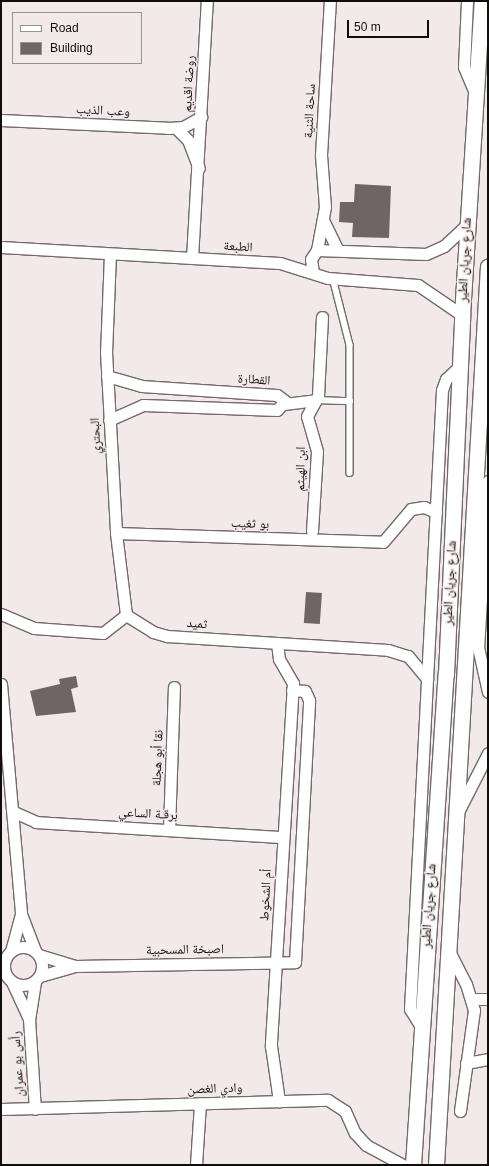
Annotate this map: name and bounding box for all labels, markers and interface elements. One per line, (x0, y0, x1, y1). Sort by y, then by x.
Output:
legend (12, 12, 142, 64)
scale bar (349, 12, 431, 38)
text: 50 m (354, 20, 381, 34)
text: Road (50, 21, 79, 35)
text: Building (50, 41, 93, 55)
street label: روضة اقديم (180, 55, 198, 113)
street label: ساحة الثنية (301, 83, 319, 139)
street label: وعب الذيب (76, 102, 130, 120)
street label: شارع جريان الطير (455, 217, 475, 303)
street label: الطبعة (223, 238, 253, 256)
street label: القطارة (237, 371, 271, 389)
street label: البحتري (87, 417, 105, 455)
street label: ابن الهيثم (293, 446, 309, 492)
street label: بو ثغيب (231, 516, 269, 532)
street label: شارع جريان الطير (440, 540, 460, 626)
street label: ثميد (186, 615, 208, 633)
street label: نقا أبو هجلة (149, 730, 167, 786)
street label: برقـة الساعي (118, 805, 178, 823)
street label: شارع جريان الطير (418, 863, 440, 949)
street label: أم الشخوط (257, 868, 275, 922)
street label: اصبخة المسحبية (146, 942, 224, 958)
street label: رأس بو عمران (8, 1031, 28, 1097)
street label: وادي الغصن (187, 1080, 243, 1098)

